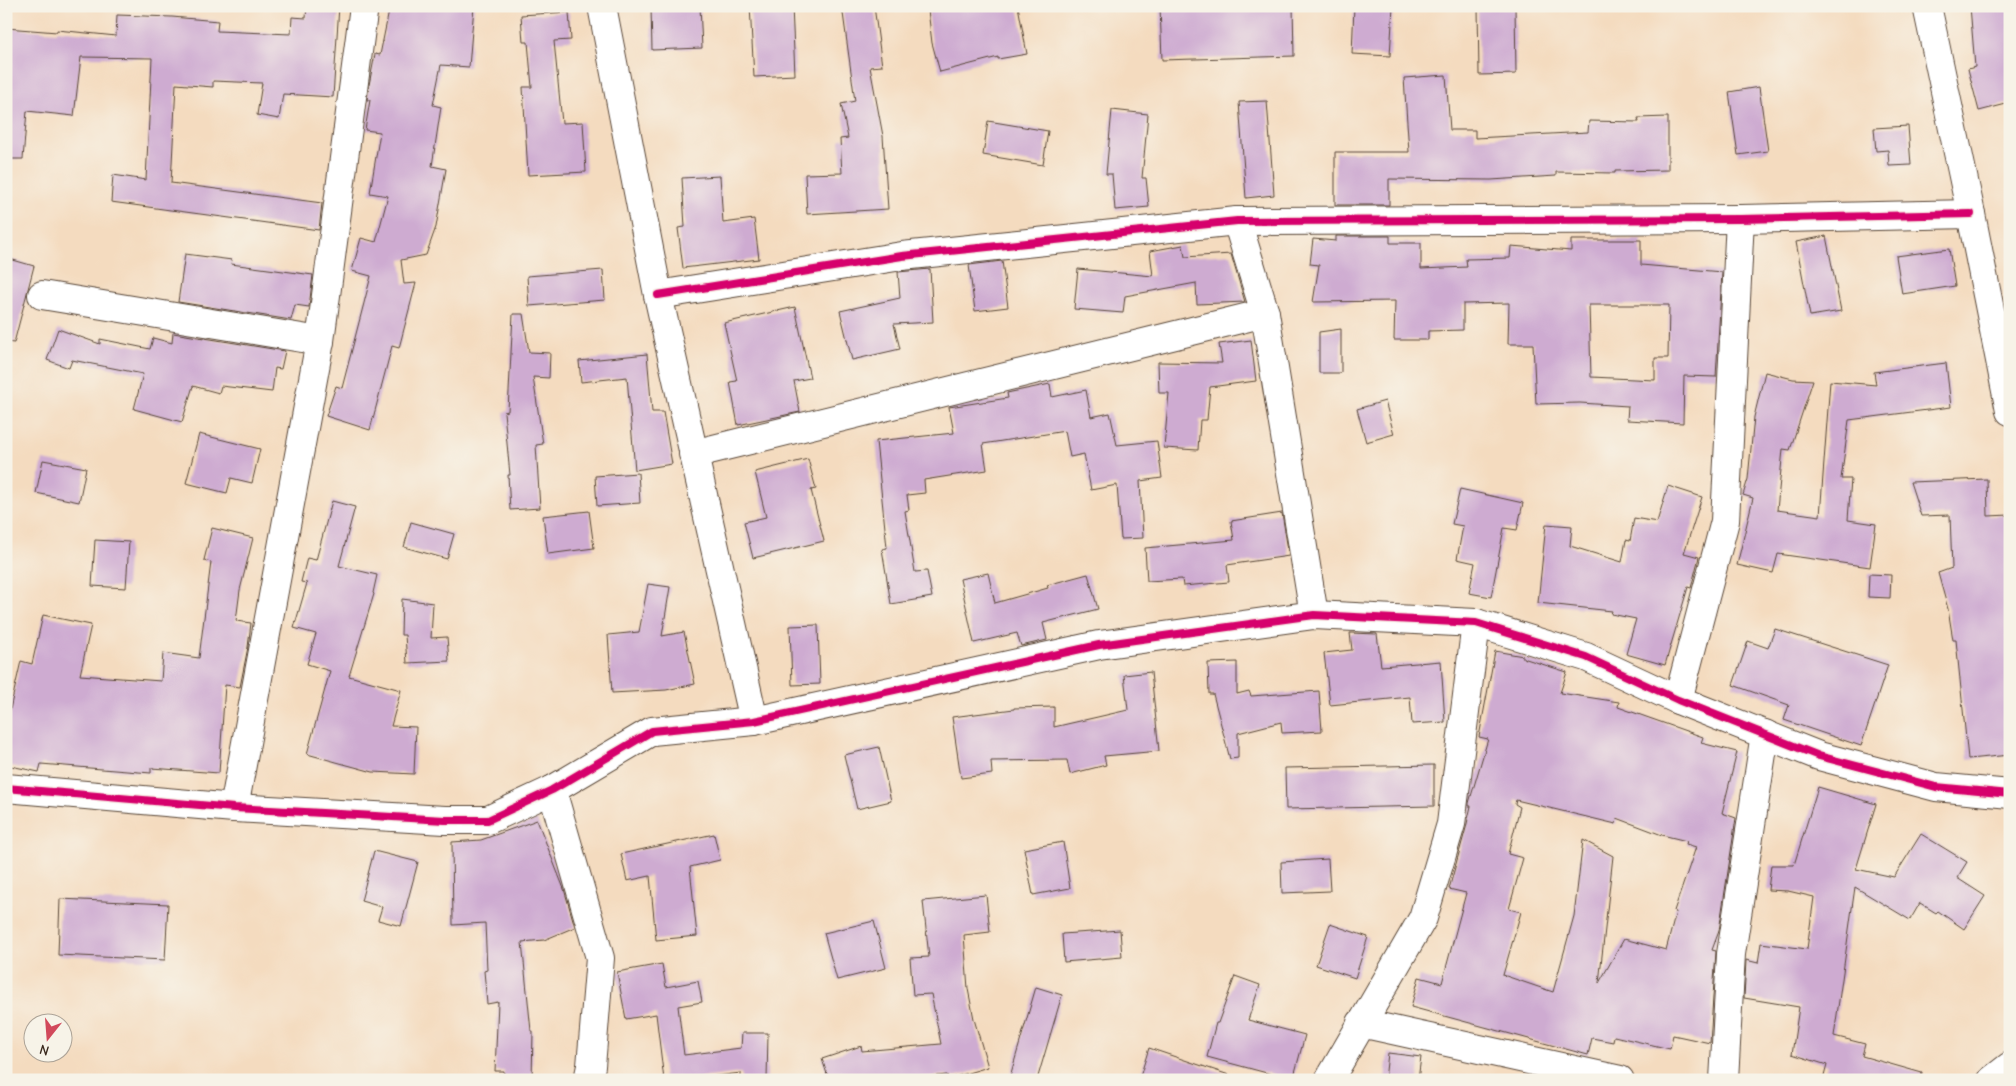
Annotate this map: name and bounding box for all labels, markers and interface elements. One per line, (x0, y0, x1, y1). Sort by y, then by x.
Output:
north arrow (22, 1014, 72, 1064)
text: N (37, 1040, 51, 1059)

